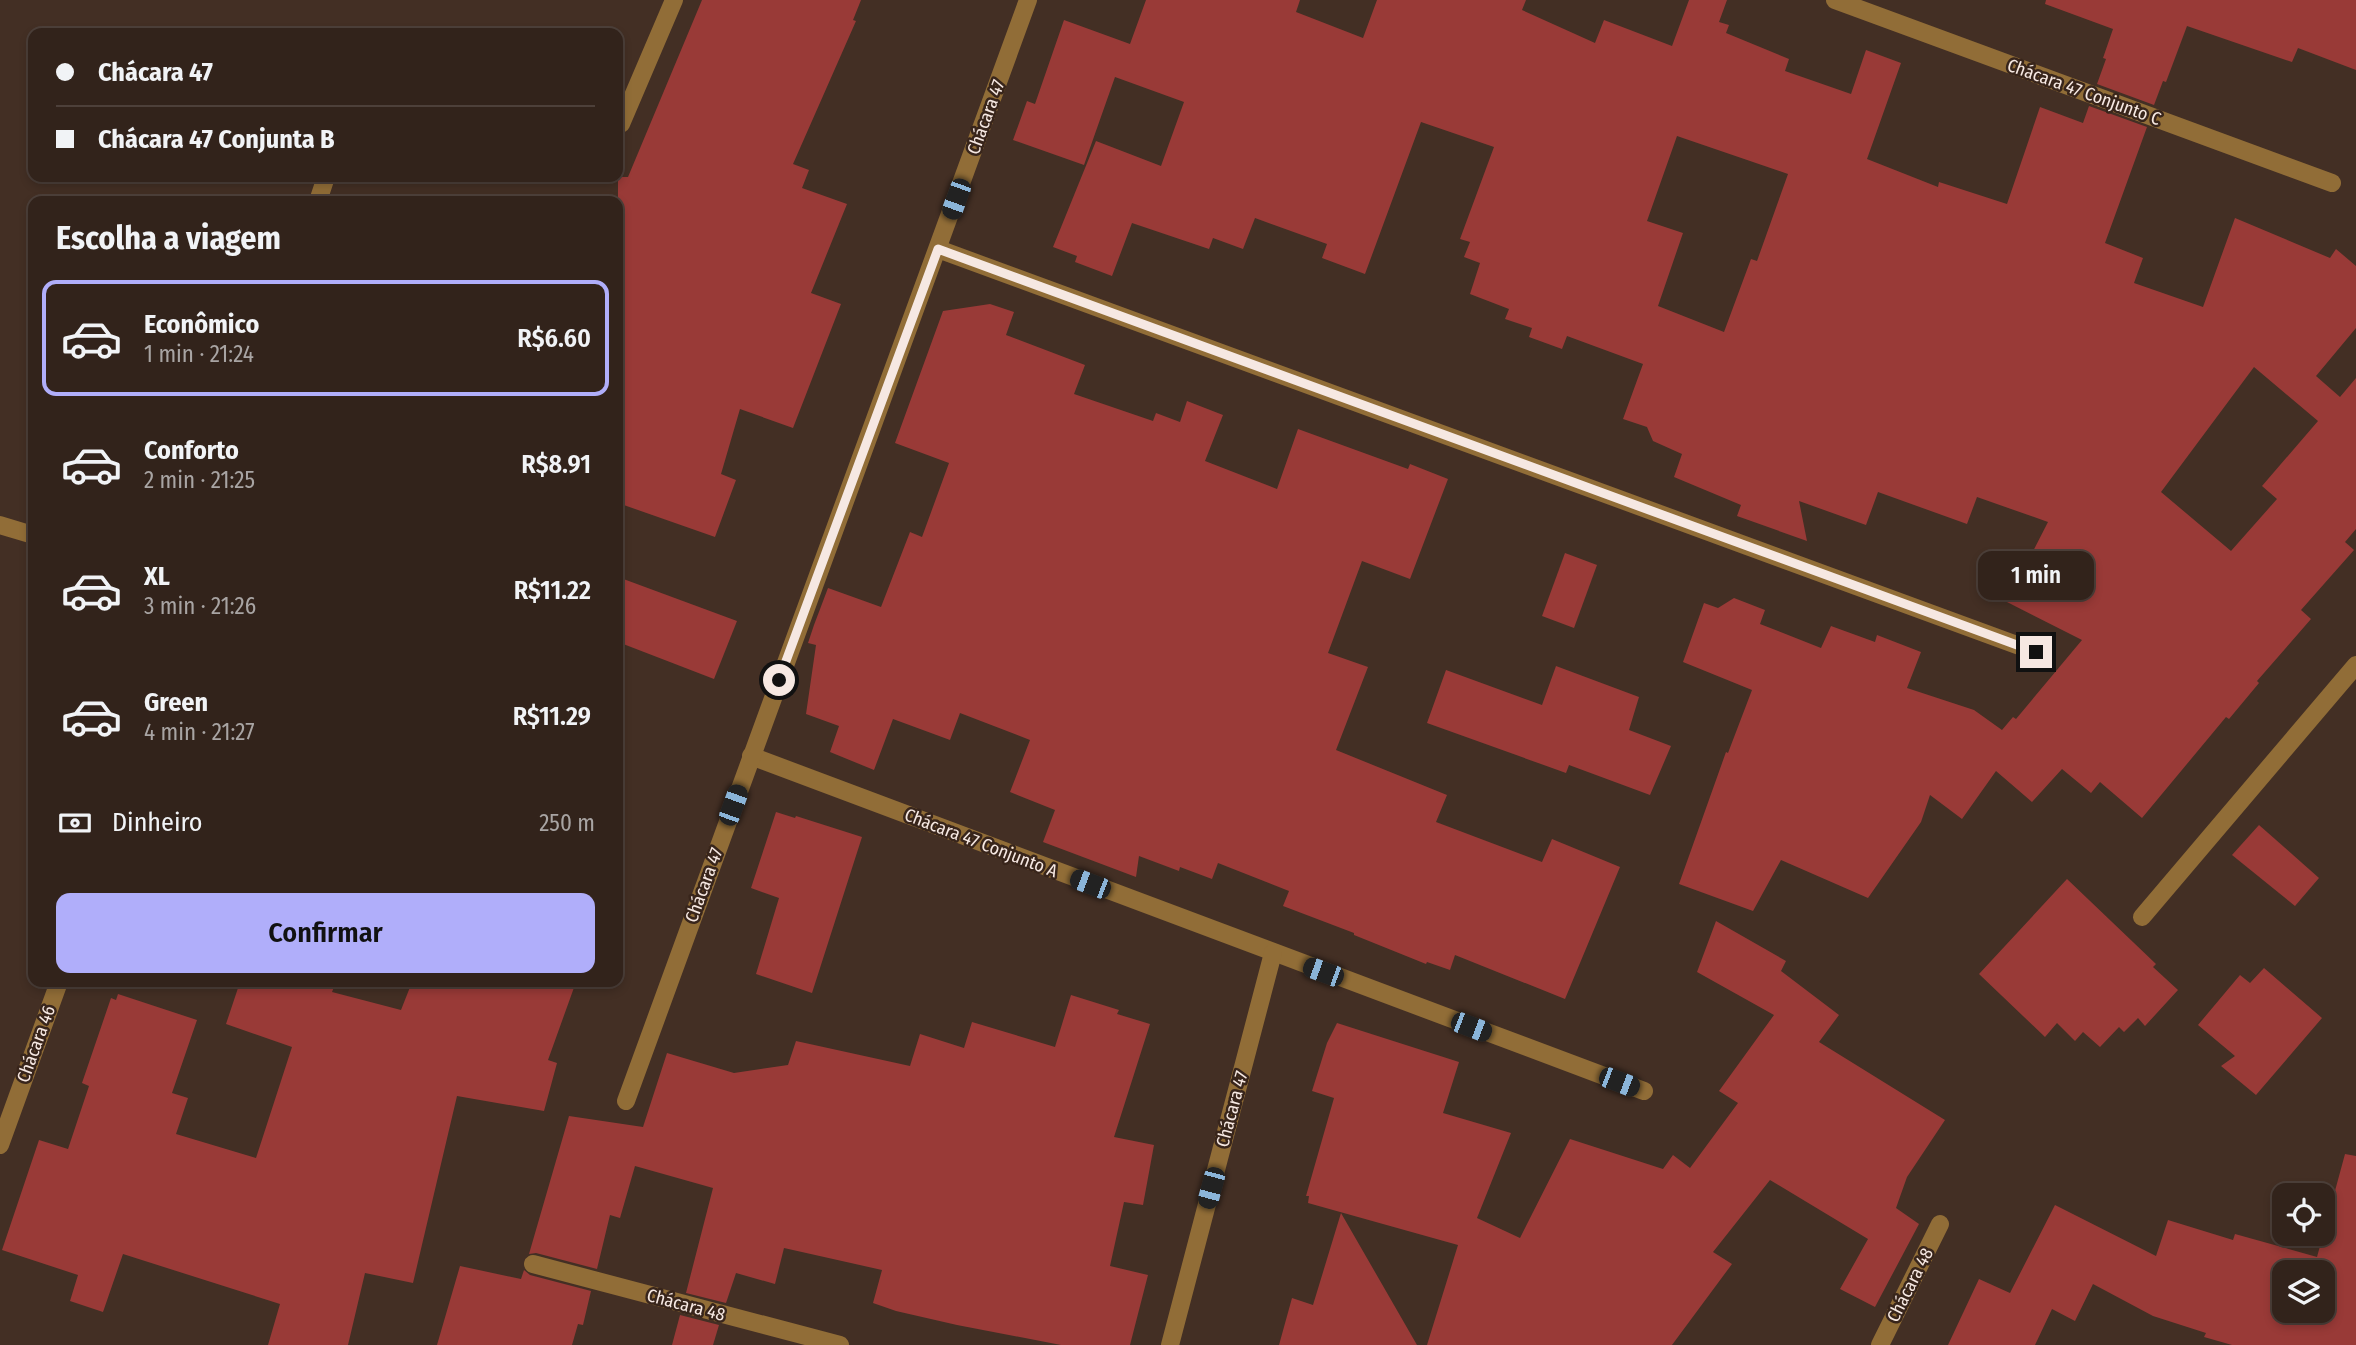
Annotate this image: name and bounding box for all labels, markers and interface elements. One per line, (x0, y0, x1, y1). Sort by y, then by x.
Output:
street label: Chácara 47 Conjunto C (2004, 54, 2164, 130)
text: Chácara 47 (98, 57, 213, 88)
street label: Chácara 47 (962, 77, 1010, 157)
text: Chácara 47 Conjunta B (98, 124, 335, 155)
car (939, 176, 974, 222)
text: Escolha a viagem (56, 219, 281, 257)
icon: car (60, 307, 123, 370)
text: Econômico (144, 309, 259, 340)
text: R$6.60 (517, 323, 591, 354)
text: 1 min · 21:24 (144, 340, 254, 368)
icon: car (60, 433, 123, 496)
text: Conforto (144, 435, 239, 466)
text: R$8.91 (521, 449, 591, 480)
text: 2 min · 21:25 (144, 466, 255, 494)
callout: 1 min (1978, 550, 2094, 600)
icon: car (60, 559, 123, 622)
text: XL (144, 561, 170, 592)
text: 1 min (2011, 561, 2061, 589)
text: R$11.22 (514, 575, 591, 606)
text: 3 min · 21:26 (144, 592, 256, 620)
route end (2020, 636, 2052, 668)
route start (763, 664, 795, 696)
icon: car (60, 685, 123, 748)
text: Green (144, 687, 208, 718)
text: R$11.29 (513, 701, 591, 732)
text: 4 min · 21:27 (144, 718, 255, 746)
car (716, 782, 751, 828)
icon: cash (56, 804, 94, 842)
street label: Chácara 47 Conjunto A (901, 804, 1061, 883)
text: Dinheiro (112, 807, 202, 838)
text: 250 m (539, 809, 595, 837)
street label: Chácara 47 (680, 845, 728, 925)
car (1067, 867, 1114, 901)
button: Confirmar (56, 893, 595, 973)
car (1300, 955, 1347, 989)
street label: Chácara 46 (12, 1003, 60, 1085)
car (1448, 1010, 1495, 1044)
car (1596, 1065, 1643, 1099)
street label: Chácara 47 (1211, 1068, 1253, 1150)
car (1196, 1165, 1227, 1211)
map controls (2272, 1183, 2335, 1323)
button: locate (2272, 1183, 2335, 1246)
street label: Chácara 48 (1882, 1244, 1938, 1326)
button: layers (2272, 1260, 2335, 1323)
street label: Chácara 48 (644, 1284, 728, 1326)

